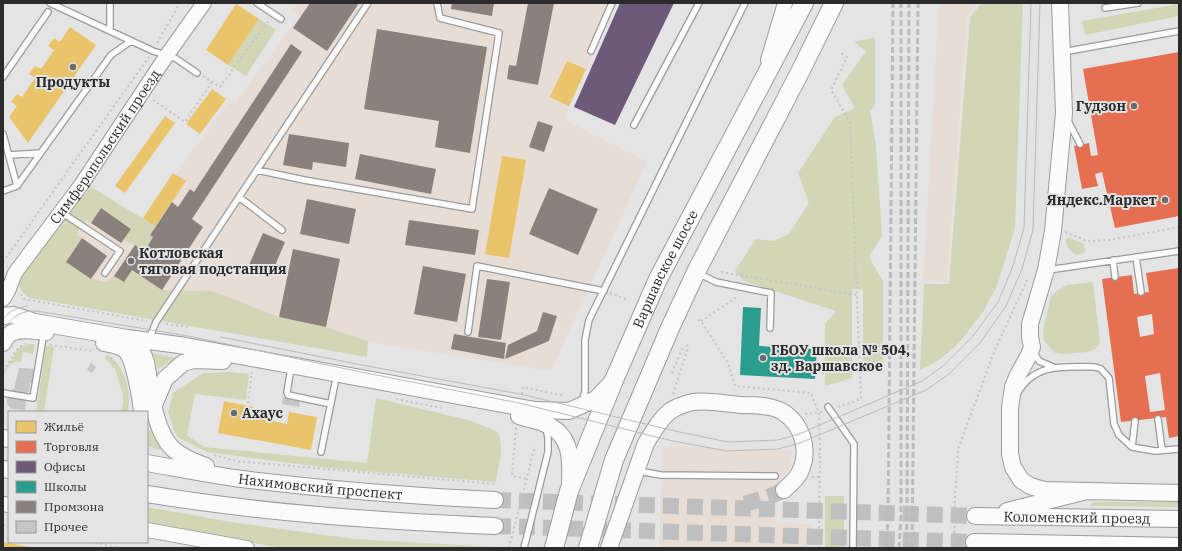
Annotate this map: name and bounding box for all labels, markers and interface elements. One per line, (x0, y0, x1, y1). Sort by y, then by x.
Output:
marker: Продукты (68, 62, 78, 72)
street label: Симферопольский проезд (46, 65, 164, 228)
place label: Продукты (36, 73, 110, 91)
place label: Гудзон (1076, 97, 1126, 115)
marker: Гудзон (1129, 101, 1139, 111)
place label: Яндекс.Маркет (1046, 191, 1157, 209)
marker: Яндекс.Маркет (1160, 195, 1170, 205)
street label: Варшавское шоссе (629, 207, 702, 331)
place label: Котловская тяговая подстанция (139, 244, 287, 278)
marker: Котловская тяговая подстанция (126, 256, 136, 266)
place label: ГБОУ школа № 504, зд. Варшавское (771, 341, 910, 375)
marker: ГБОУ школа № 504, зд. Варшавское (758, 353, 768, 363)
place label: Ахаус (242, 404, 284, 422)
marker: Ахаус (229, 408, 239, 418)
legend (8, 411, 148, 543)
text: Жильё (44, 419, 84, 434)
text: Торговля (44, 439, 99, 454)
text: Офисы (44, 459, 86, 474)
street label: Нахимовский проспект (237, 470, 403, 504)
text: Школы (44, 479, 87, 494)
text: Промзона (44, 499, 104, 514)
street label: Коломенский проезд (1003, 507, 1151, 528)
text: Прочее (44, 519, 88, 534)

